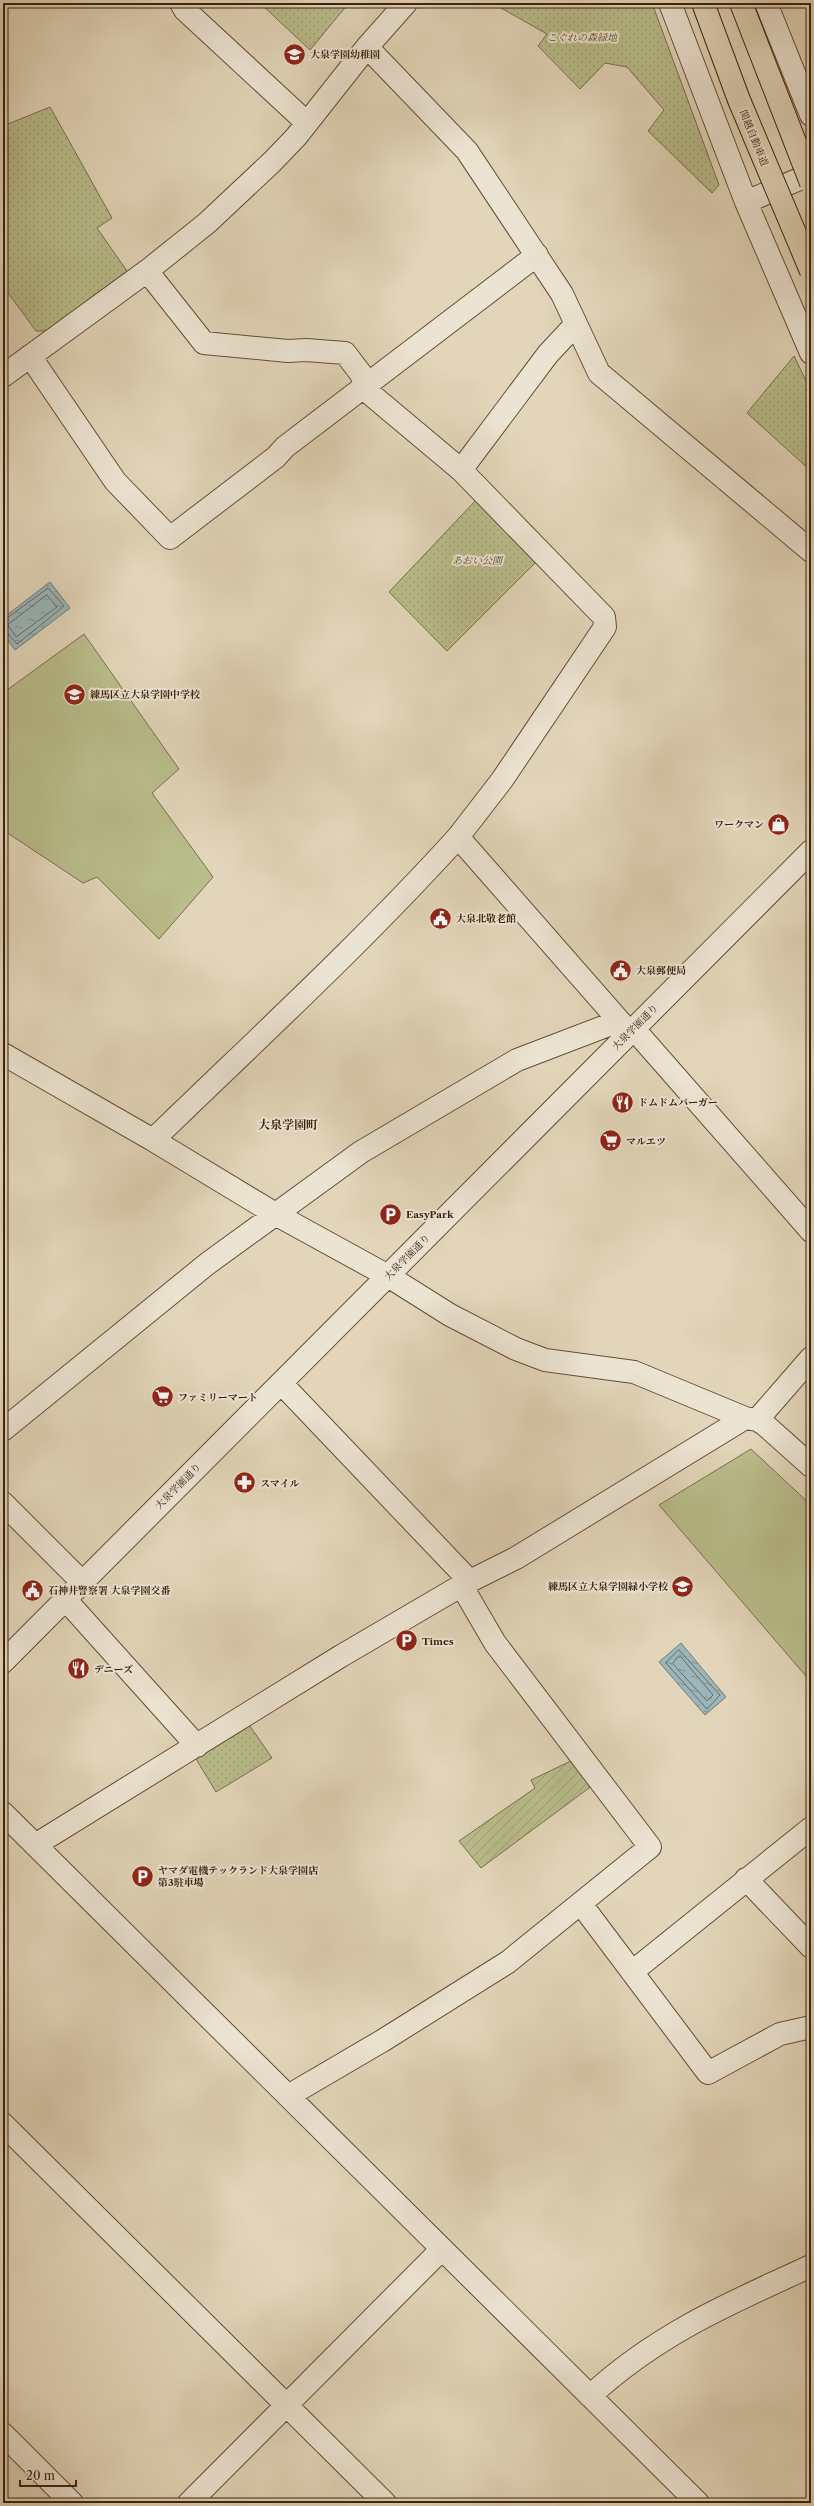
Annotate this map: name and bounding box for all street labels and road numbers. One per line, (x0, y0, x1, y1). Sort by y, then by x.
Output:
street label: 関越自動車道 (737, 108, 771, 168)
street label: 大泉学園通り (609, 1001, 661, 1053)
street label: 大泉学園通り (381, 1231, 433, 1283)
street label: 大泉学園通り (152, 1460, 204, 1512)

